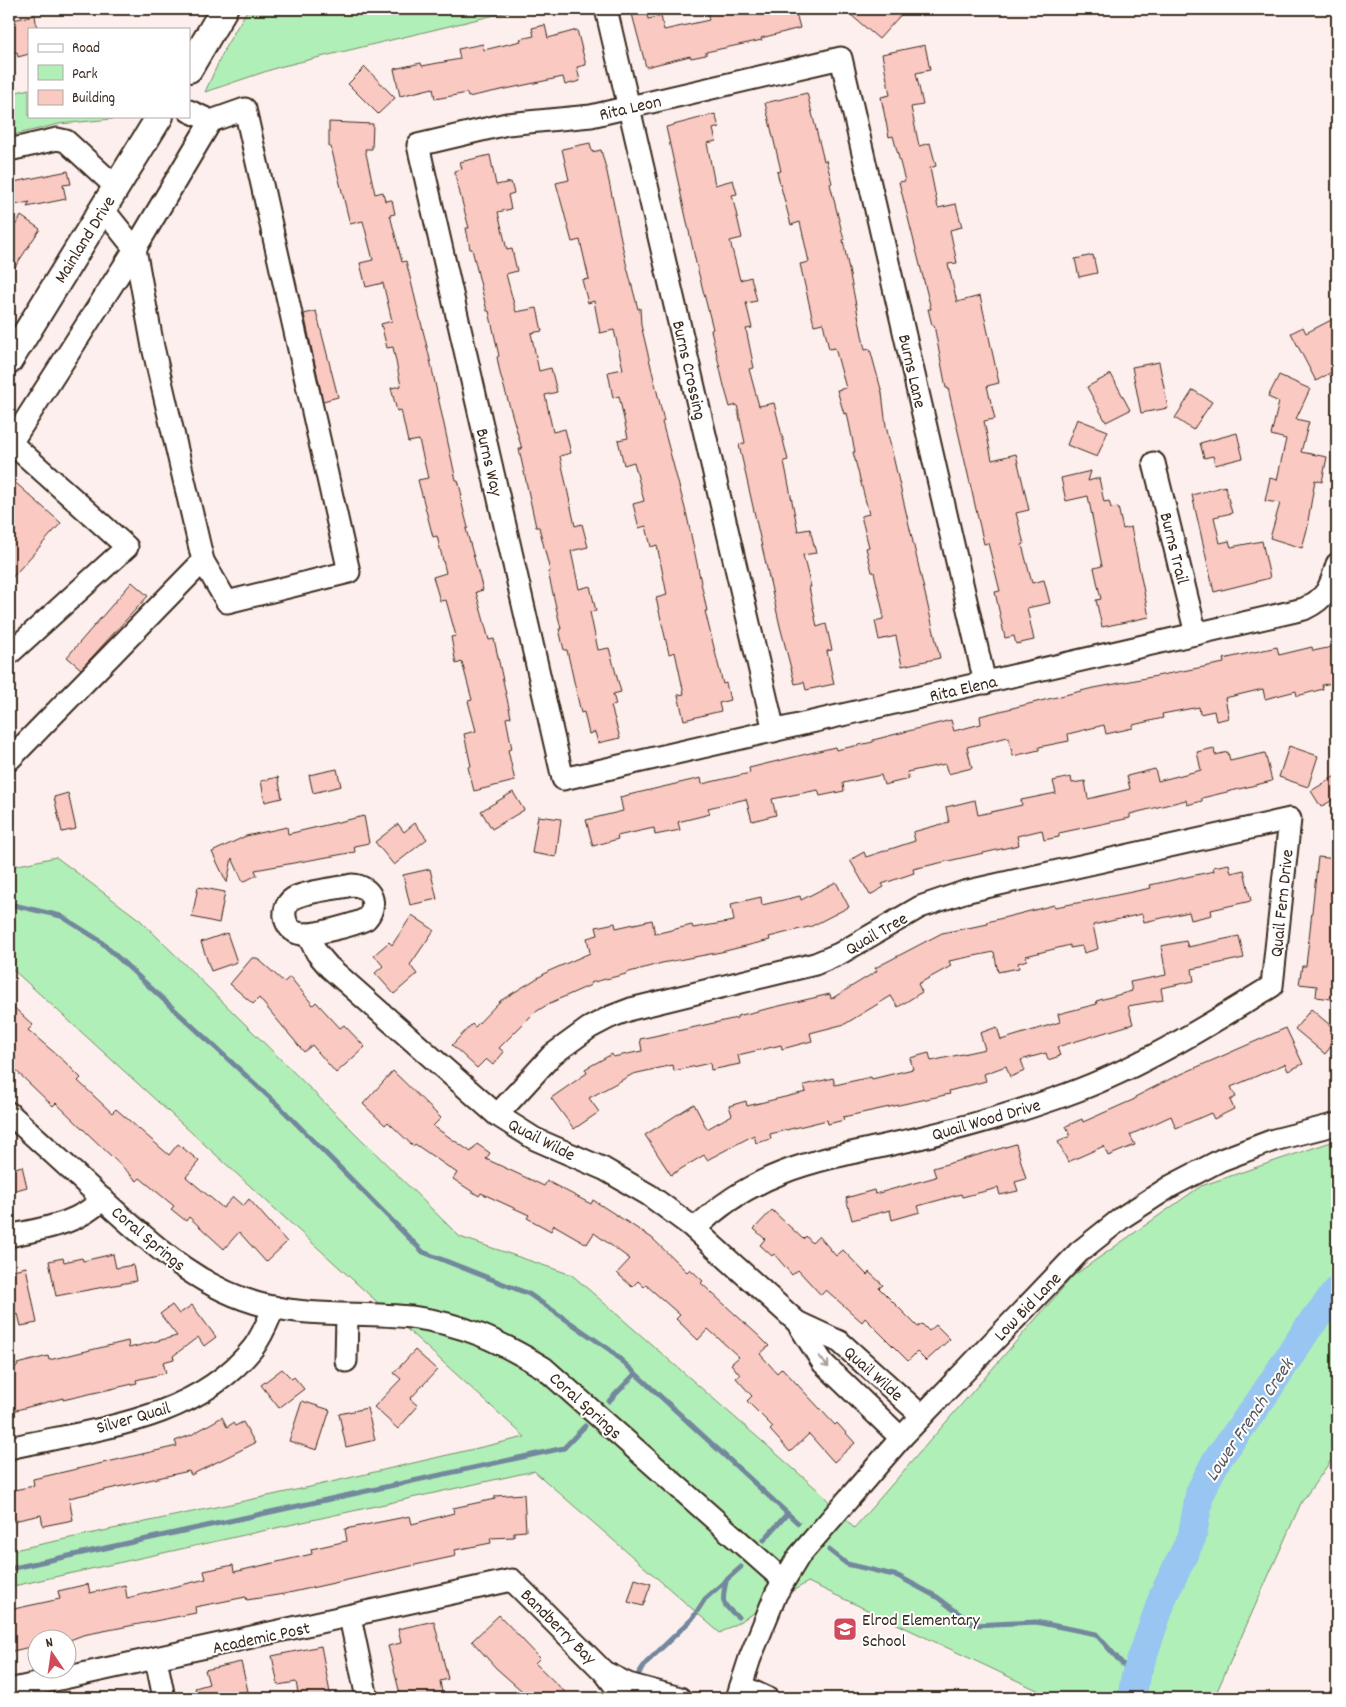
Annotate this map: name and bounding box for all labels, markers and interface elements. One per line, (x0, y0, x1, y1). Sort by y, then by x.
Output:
legend (28, 28, 190, 118)
text: Road (72, 38, 100, 60)
text: Park (72, 64, 98, 86)
text: Building (72, 88, 115, 110)
street label: Rita Leon (597, 90, 664, 129)
street label: Mainland Drive (49, 192, 123, 289)
street label: Burns Crossing (664, 318, 711, 423)
street label: Burns Lane (890, 332, 931, 411)
street label: Burns Way (468, 426, 508, 500)
street label: Burns Trail (1152, 510, 1194, 588)
street label: Rita Elena (927, 670, 1000, 710)
street label: Quail Fern Drive (1265, 848, 1302, 958)
street label: Quail Tree (842, 907, 913, 963)
street label: Quail Wood Drive (929, 1094, 1044, 1149)
street label: Quail Wilde (503, 1114, 579, 1169)
street label: Coral Springs (105, 1201, 190, 1279)
street label: Low Bid Lane (989, 1268, 1068, 1348)
street label: Quail Wilde (837, 1341, 908, 1409)
water label: Lower French Creek (1200, 1353, 1303, 1488)
one-way arrow (818, 1355, 829, 1368)
street label: Coral Springs (542, 1367, 626, 1446)
street label: Silver Quail (94, 1397, 174, 1442)
street label: Bandberry Bay (514, 1584, 601, 1672)
place label: Elrod Elementary School (862, 1609, 980, 1655)
school or university icon: Elrod Elementary School (832, 1616, 858, 1642)
street label: Academic Post (210, 1617, 313, 1662)
north arrow (28, 1630, 78, 1680)
text: N (44, 1633, 55, 1654)

